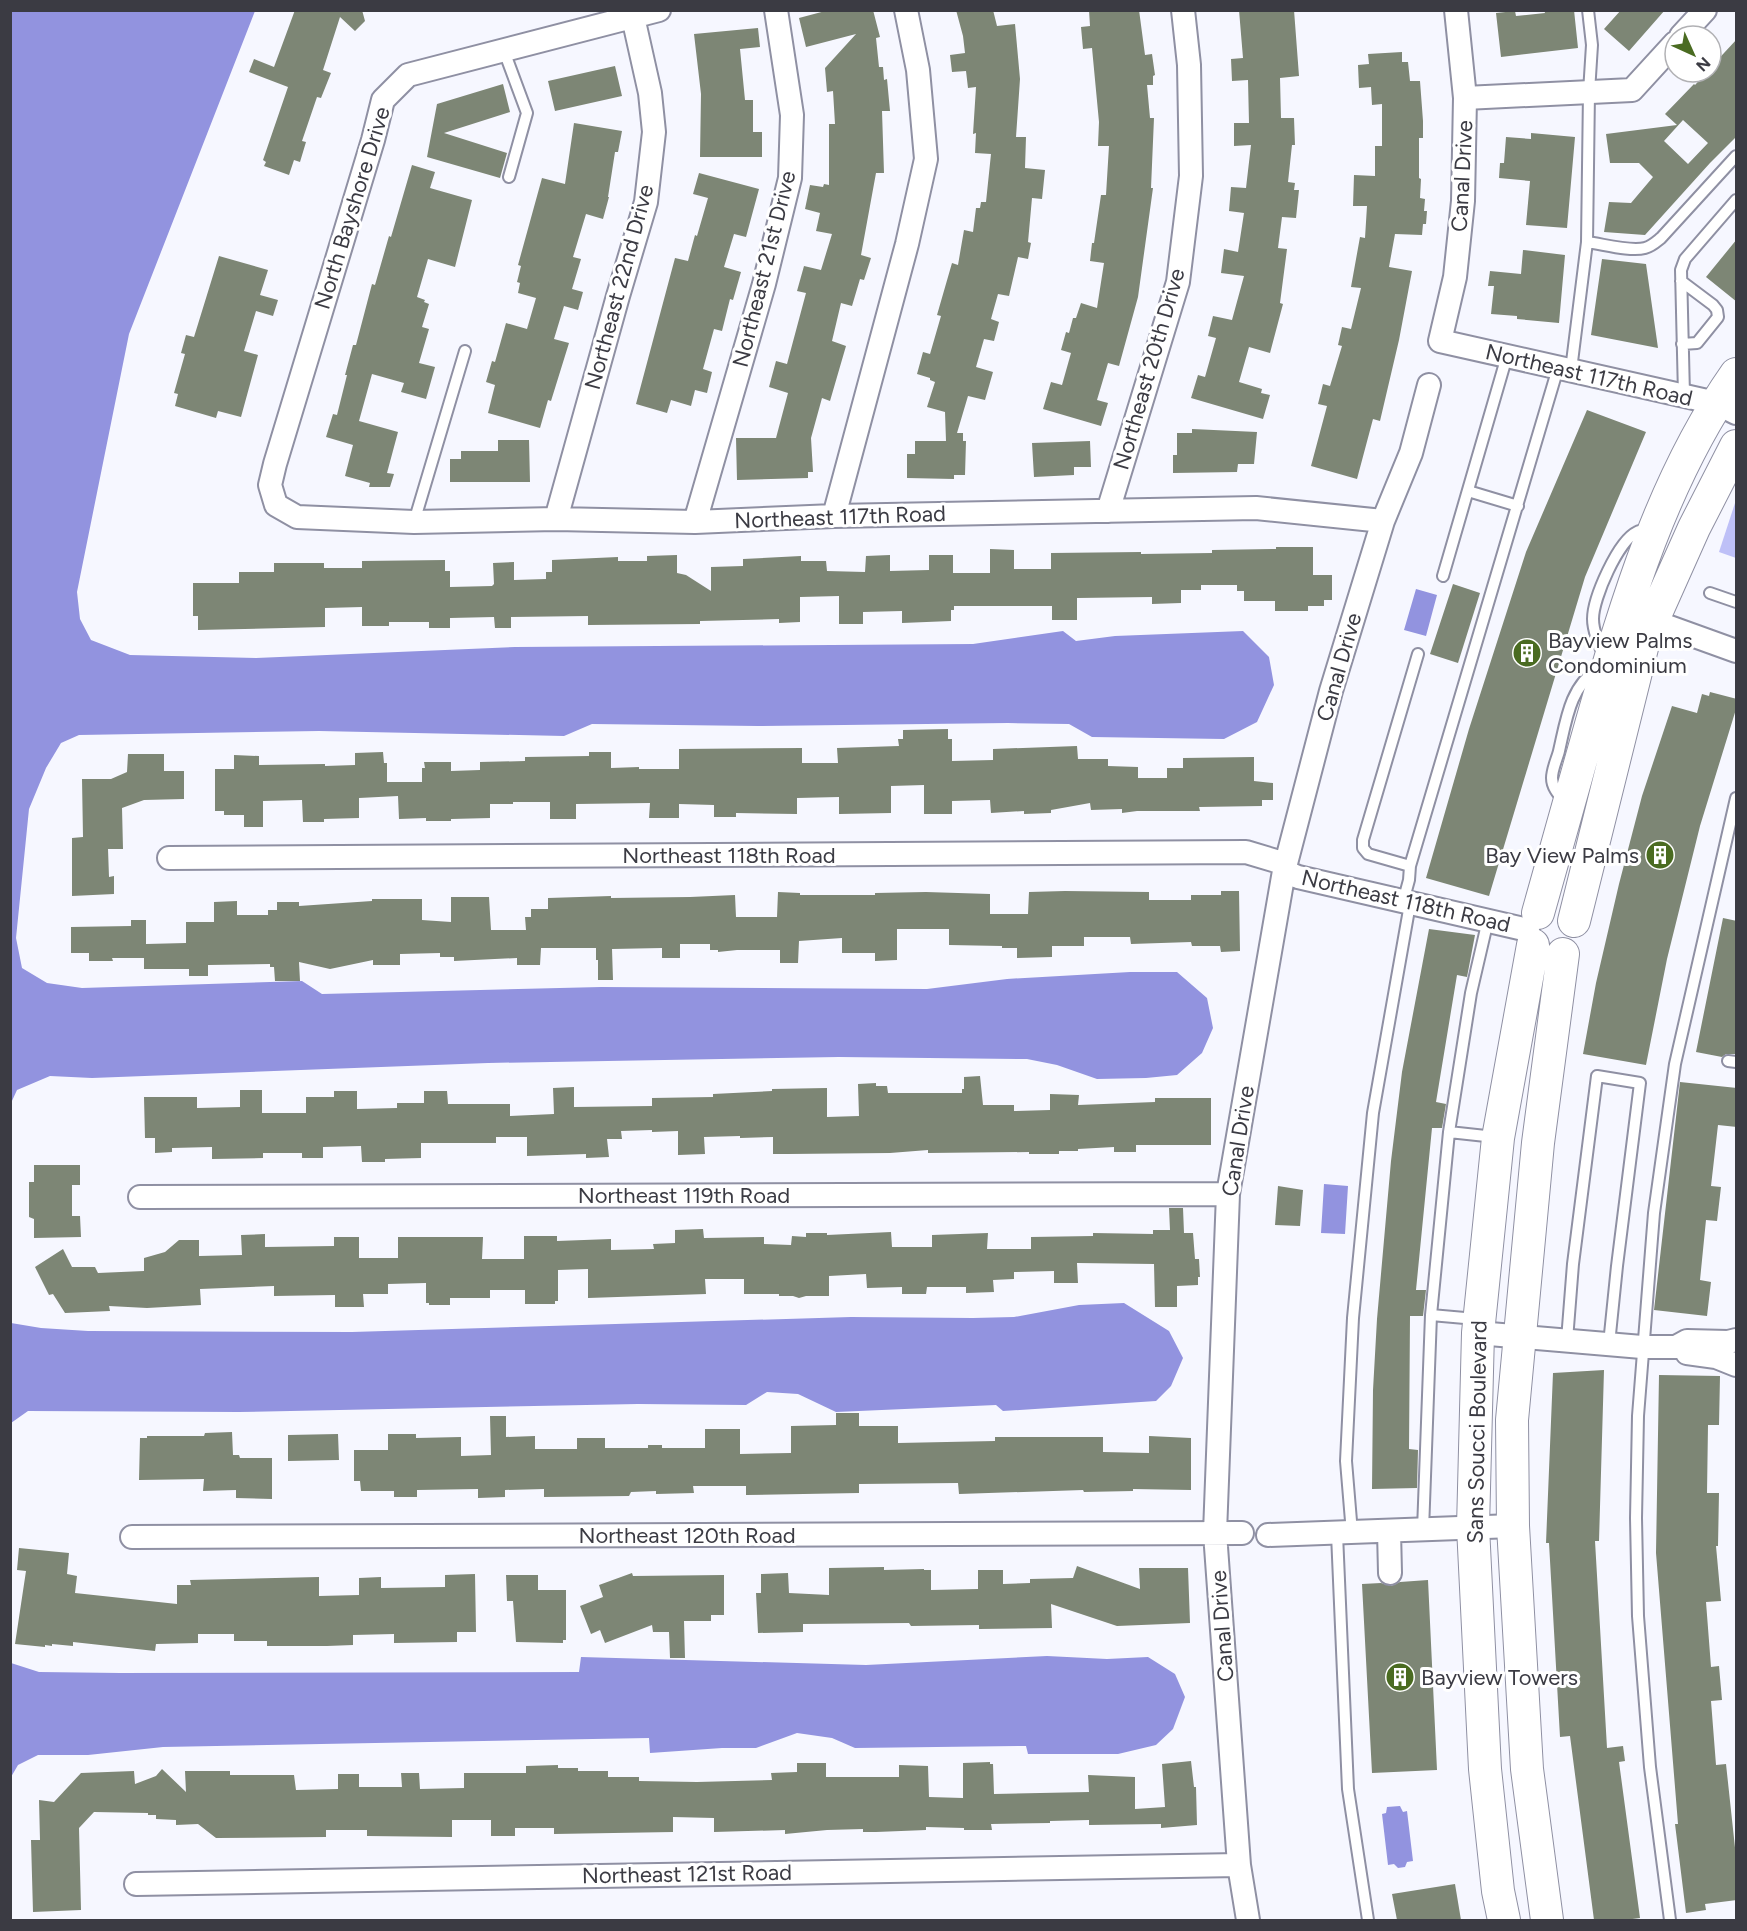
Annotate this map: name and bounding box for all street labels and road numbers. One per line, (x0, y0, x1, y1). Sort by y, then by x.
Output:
street label: North Bayshore Drive (308, 103, 396, 313)
street label: Canal Drive (1446, 120, 1478, 232)
street label: Northeast 21st Drive (727, 168, 801, 370)
street label: Northeast 22nd Drive (579, 182, 659, 392)
street label: Northeast 20th Drive (1107, 265, 1191, 473)
street label: Northeast 117th Road (1483, 338, 1695, 412)
street label: Northeast 117th Road (734, 500, 946, 534)
street label: Canal Drive (1311, 610, 1367, 724)
street label: Northeast 118th Road (622, 842, 836, 869)
street label: Northeast 118th Road (1299, 864, 1513, 938)
street label: Canal Drive (1216, 1084, 1260, 1198)
street label: Northeast 119th Road (578, 1182, 790, 1209)
street label: Sans Soucci Boulevard (1462, 1320, 1492, 1544)
street label: Northeast 120th Road (578, 1522, 796, 1549)
street label: Canal Drive (1205, 1569, 1239, 1683)
street label: Northeast 121st Road (582, 1859, 792, 1889)

